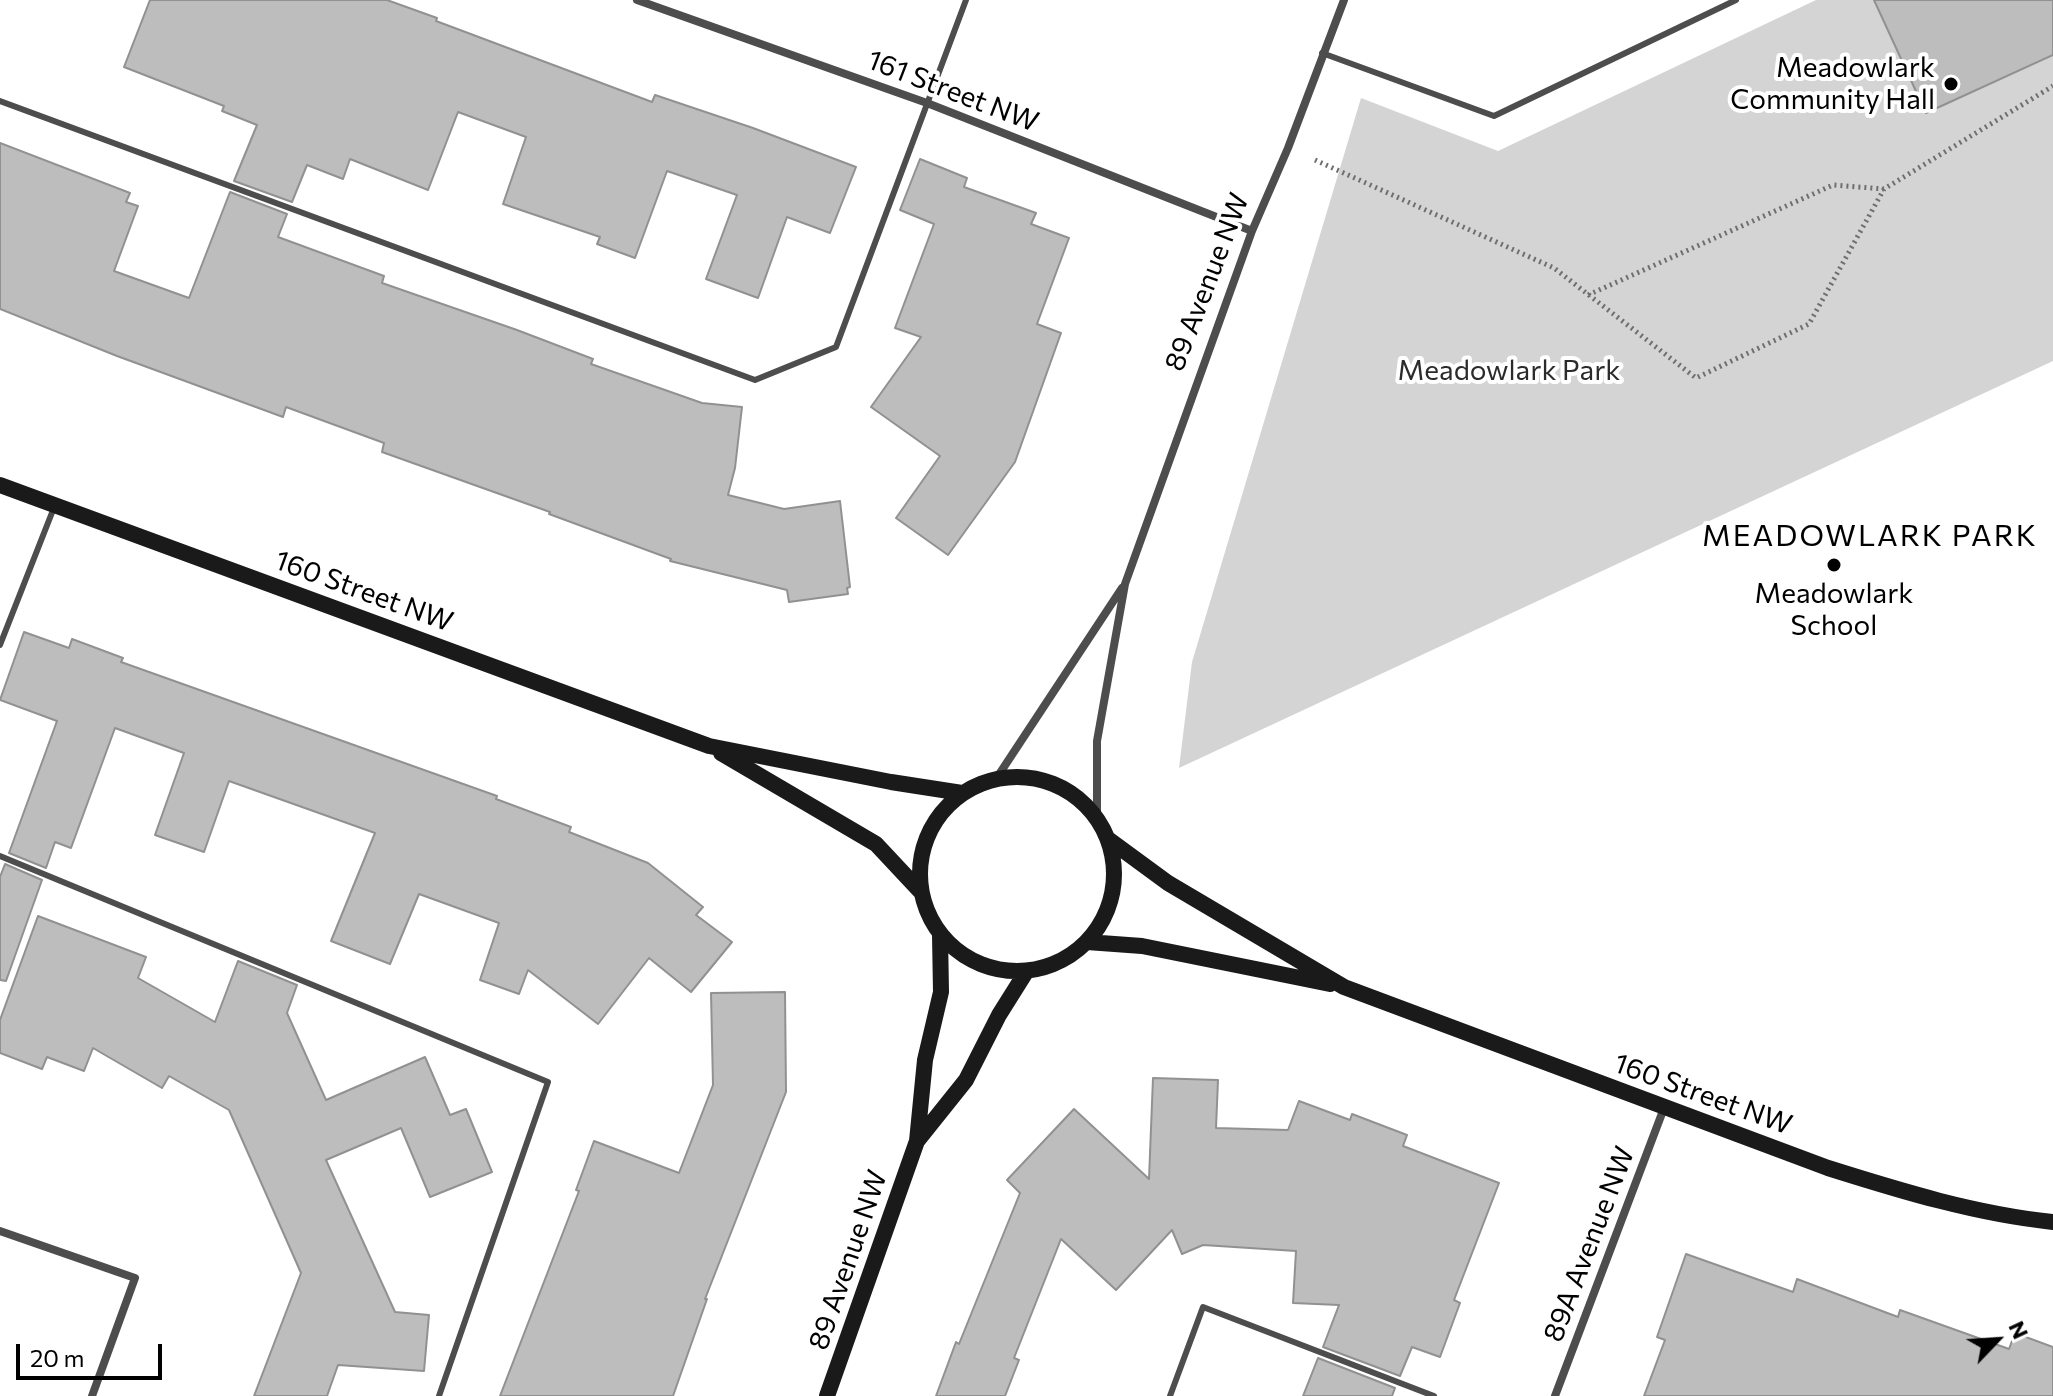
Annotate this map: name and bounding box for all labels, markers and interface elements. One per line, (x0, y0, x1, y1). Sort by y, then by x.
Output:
street label: 161 Street NW (863, 43, 1043, 139)
place label: Meadowlark Community Hall (1730, 51, 1935, 117)
marker: Meadowlark Community Hall (1942, 75, 1960, 93)
street label: 89 Avenue NW (1158, 188, 1256, 376)
park label: Meadowlark Park (1397, 354, 1621, 388)
district label: MEADOWLARK PARK (1702, 518, 2038, 554)
street label: 160 Street NW (270, 543, 458, 639)
marker: Meadowlark School (1825, 556, 1843, 574)
place label: Meadowlark School (1754, 577, 1914, 643)
street label: 160 Street NW (1609, 1046, 1797, 1142)
street label: 89A Avenue NW (1536, 1142, 1642, 1346)
street label: 89 Avenue NW (802, 1166, 894, 1354)
north arrow (1957, 1300, 2037, 1380)
text: N (2003, 1316, 2035, 1343)
scale bar (20, 1328, 166, 1378)
text: 20 m (30, 1343, 84, 1372)

